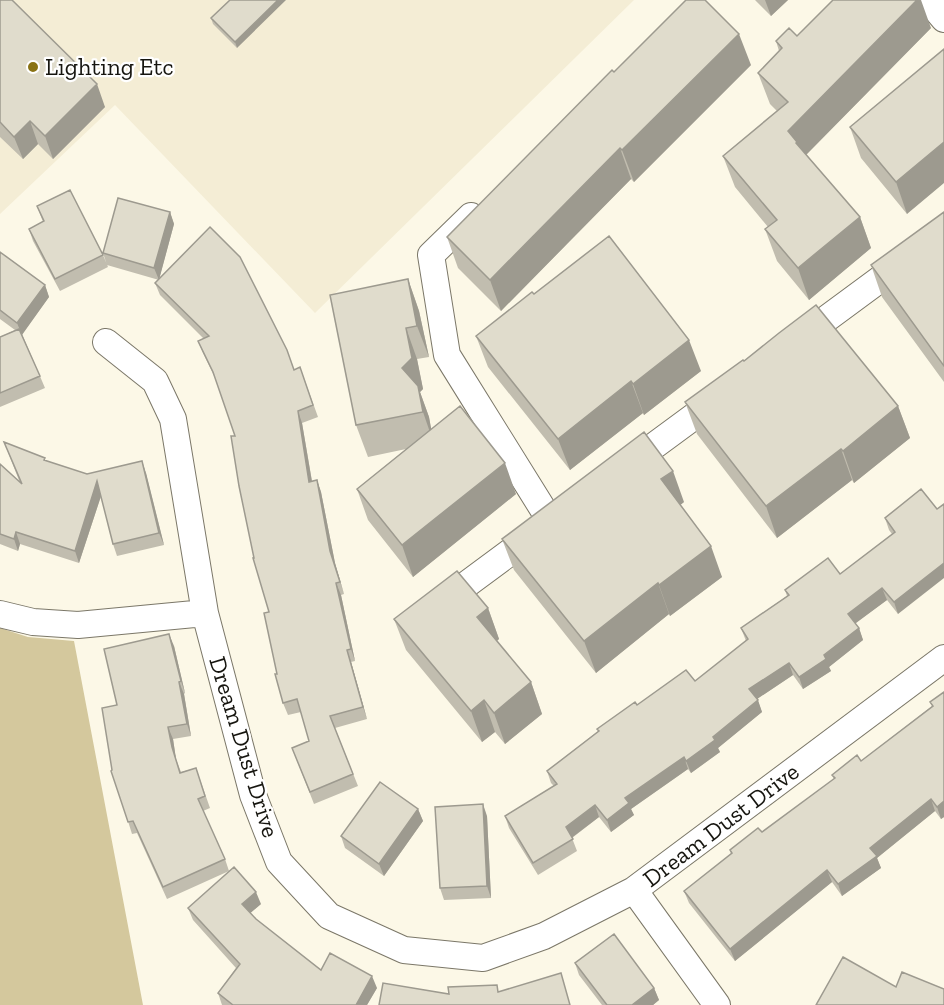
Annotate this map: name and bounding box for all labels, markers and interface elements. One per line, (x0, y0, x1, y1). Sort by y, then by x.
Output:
place label: Lighting Etc (45, 52, 173, 81)
marker: Lighting Etc (26, 60, 40, 74)
street label: Dream Dust Drive (203, 653, 286, 841)
street label: Dream Dust Drive (637, 757, 804, 893)

